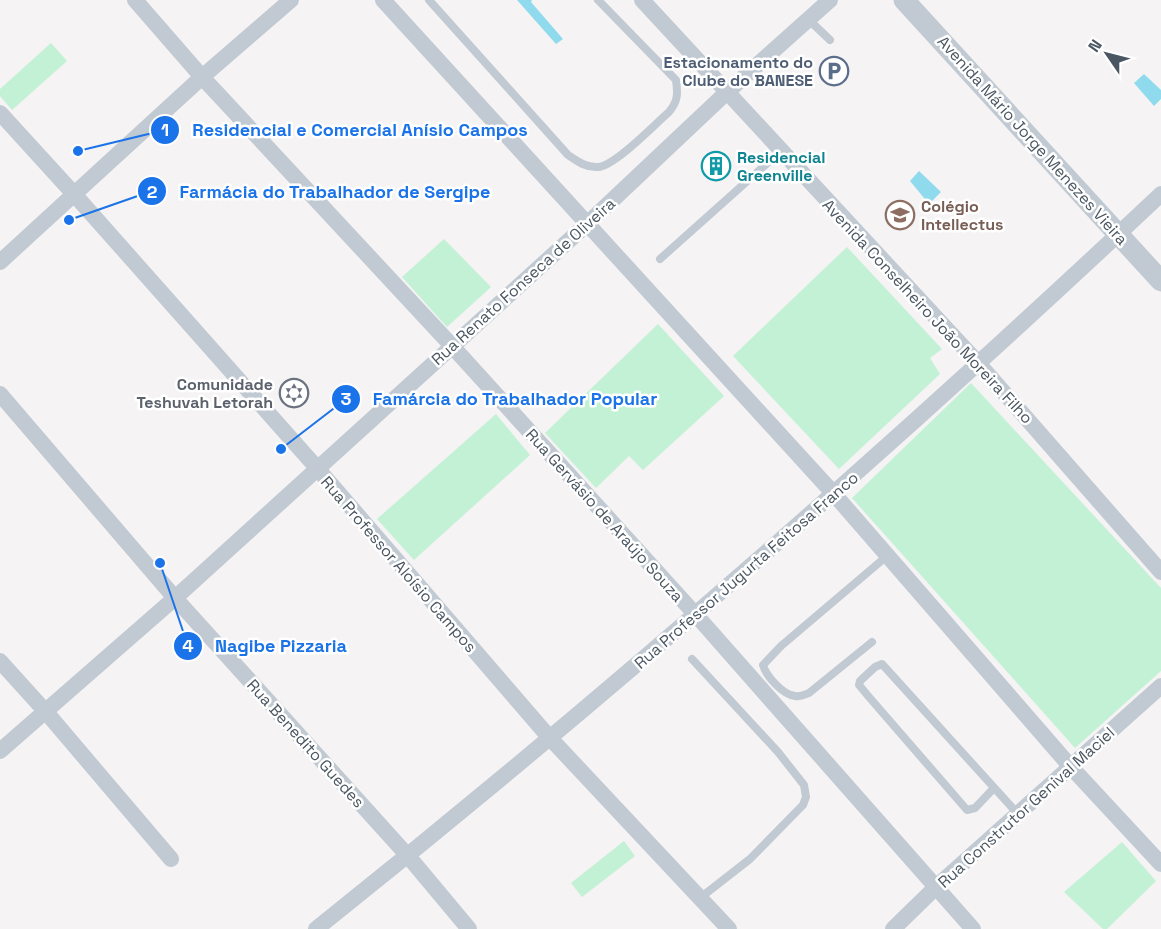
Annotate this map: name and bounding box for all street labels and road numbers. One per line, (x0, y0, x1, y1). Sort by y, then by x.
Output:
street label: Avenida Mário Jorge Menezes Vieira (933, 31, 1132, 249)
street label: Rua Renato Fonseca de Oliveira (427, 193, 620, 370)
street label: Avenida Conselheiro João Moreira Filho (818, 195, 1038, 428)
street label: Rua Gervásio de Araújo Souza (521, 424, 688, 606)
street label: Rua Professor Jugurta Feitosa Franco (630, 467, 863, 674)
street label: Rua Professor Aloísio Campos (316, 472, 481, 657)
street label: Rua Benedito Guedes (242, 675, 369, 812)
street label: Rua Construtor Genival Maciel (934, 722, 1119, 892)

